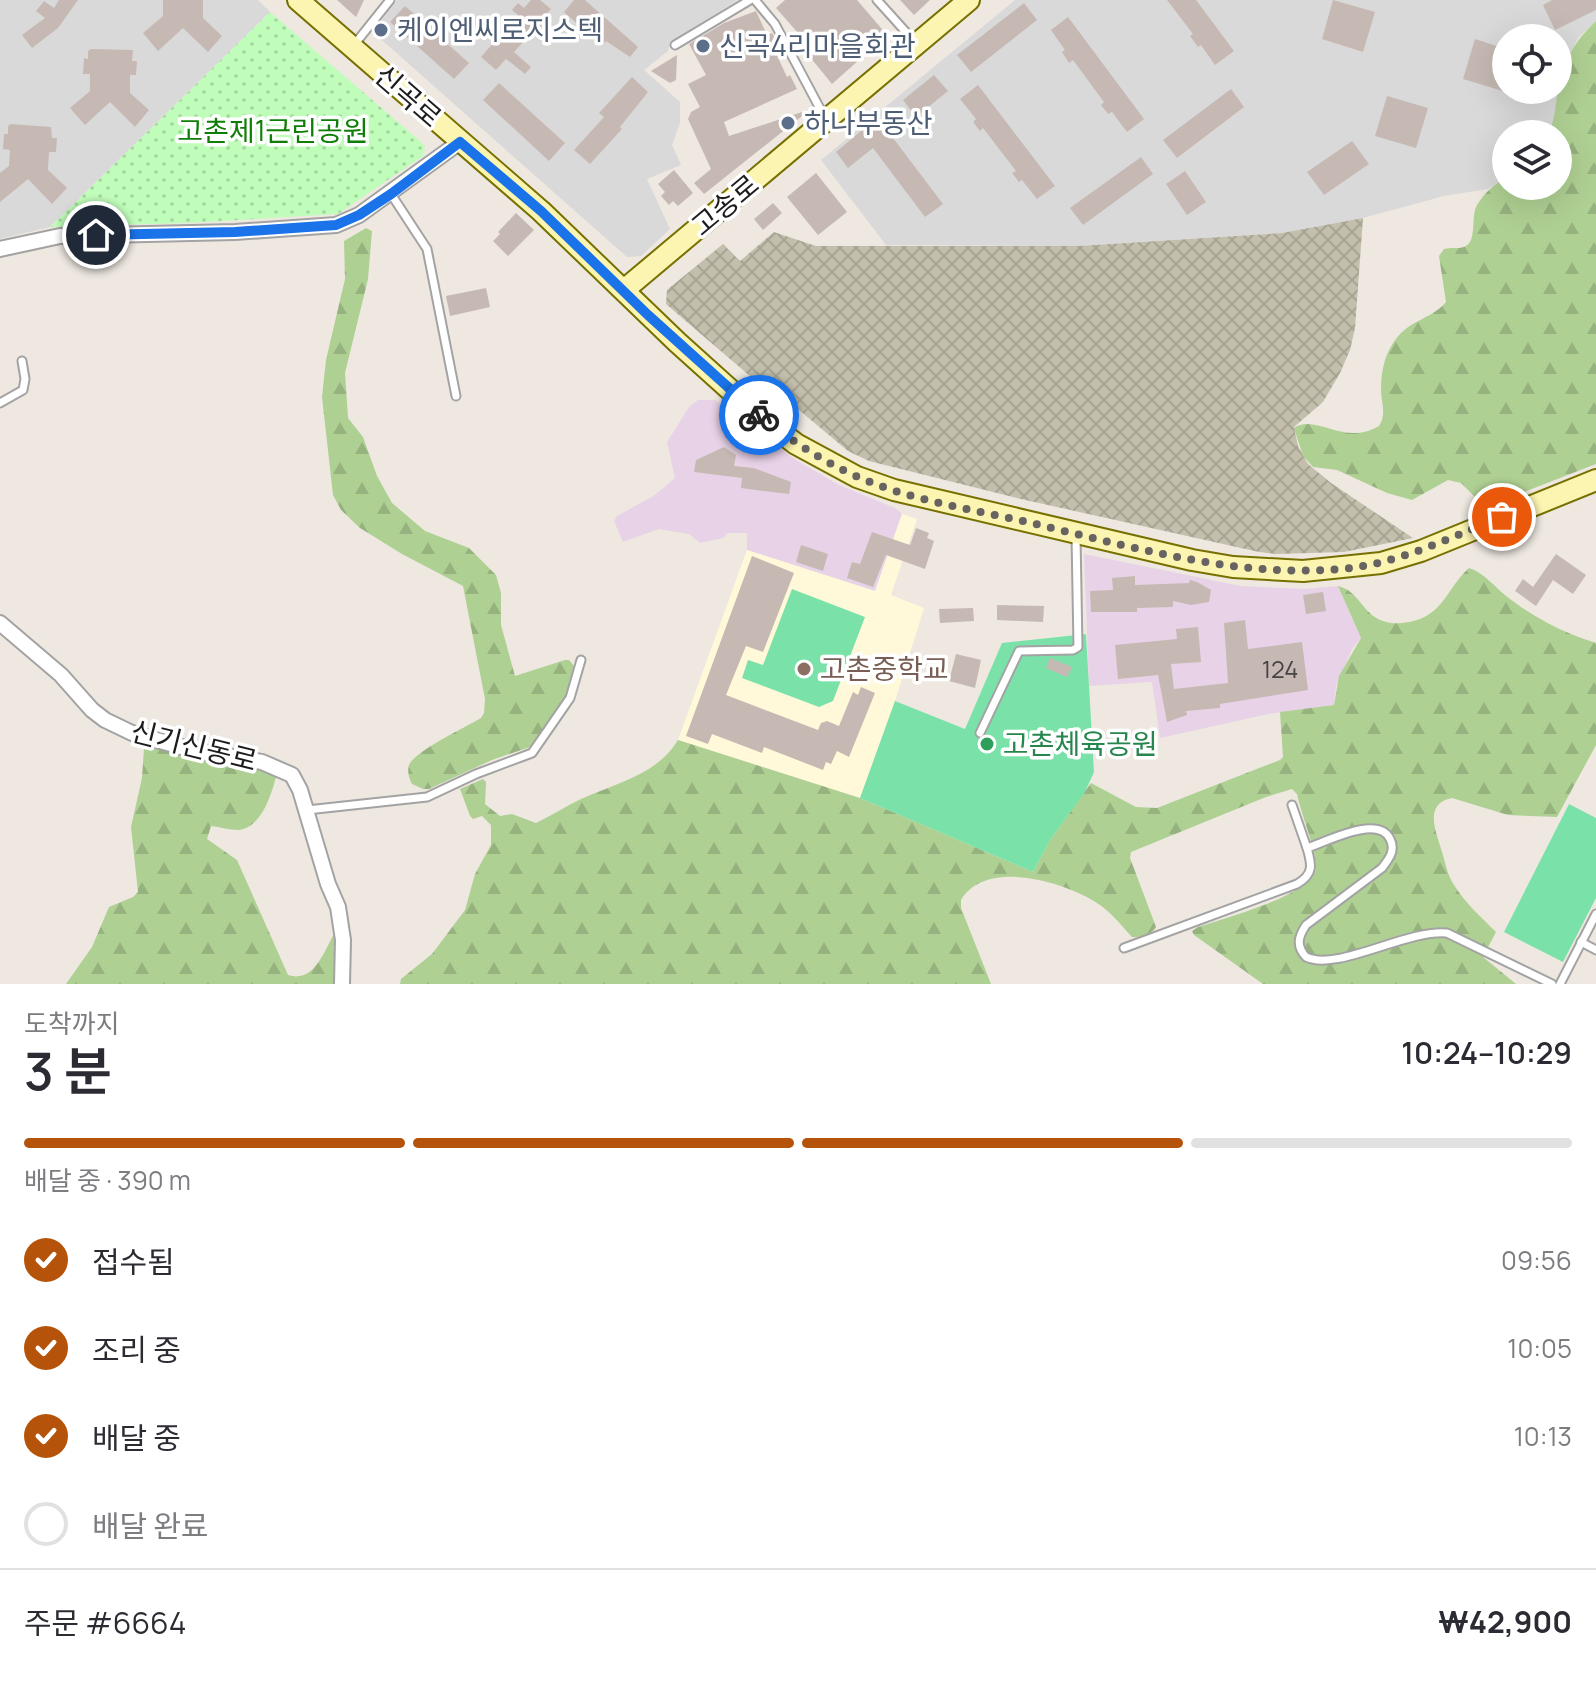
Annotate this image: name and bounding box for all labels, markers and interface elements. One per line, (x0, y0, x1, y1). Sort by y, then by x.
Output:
place label: 케이엔씨로지스텍 (397, 10, 603, 48)
marker: 케이엔씨로지스텍 (372, 21, 390, 39)
map controls (1492, 24, 1572, 200)
button: locate (1492, 24, 1572, 104)
place label: 신곡4리마을회관 (719, 26, 916, 64)
marker: 신곡4리마을회관 (694, 37, 712, 55)
street label: 신곡로 (367, 56, 450, 135)
place label: 하나부동산 (804, 103, 933, 141)
park label: 고촌제1근린공원 (177, 111, 369, 149)
marker: 하나부동산 (779, 114, 797, 132)
button: layers (1492, 120, 1572, 200)
street label: 고송로 (683, 165, 766, 244)
pin (62, 201, 130, 269)
icon: home (74, 213, 118, 257)
courier (719, 375, 799, 455)
icon: bike (737, 393, 781, 437)
pin (1468, 483, 1536, 551)
icon: bag (1480, 495, 1524, 539)
place label: 고촌중학교 (820, 649, 949, 687)
house number: 124 (1262, 652, 1298, 685)
marker: 고촌중학교 (795, 660, 813, 678)
street label: 신기신동로 (127, 711, 261, 779)
place label: 고촌체육공원 (1003, 724, 1158, 762)
marker: 고촌체육공원 (978, 735, 996, 753)
text: 도착까지 (24, 1005, 120, 1041)
text: 10:24–10:29 (1401, 1032, 1572, 1073)
text: 3 분 (24, 1035, 112, 1106)
text: 배달 중 · 390 m (24, 1162, 191, 1198)
icon: check (24, 1238, 68, 1282)
text: 접수됨 (92, 1241, 175, 1282)
text: 09:56 (1501, 1242, 1572, 1278)
icon: check (24, 1326, 68, 1370)
text: 조리 중 (92, 1329, 181, 1370)
text: 10:05 (1507, 1330, 1572, 1366)
icon: check (24, 1414, 68, 1458)
text: 배달 중 (92, 1417, 181, 1458)
text: 10:13 (1514, 1418, 1572, 1454)
text: 배달 완료 (92, 1505, 208, 1546)
text: ₩42,900 (1438, 1601, 1572, 1642)
text: 주문 #6664 (24, 1602, 186, 1643)

